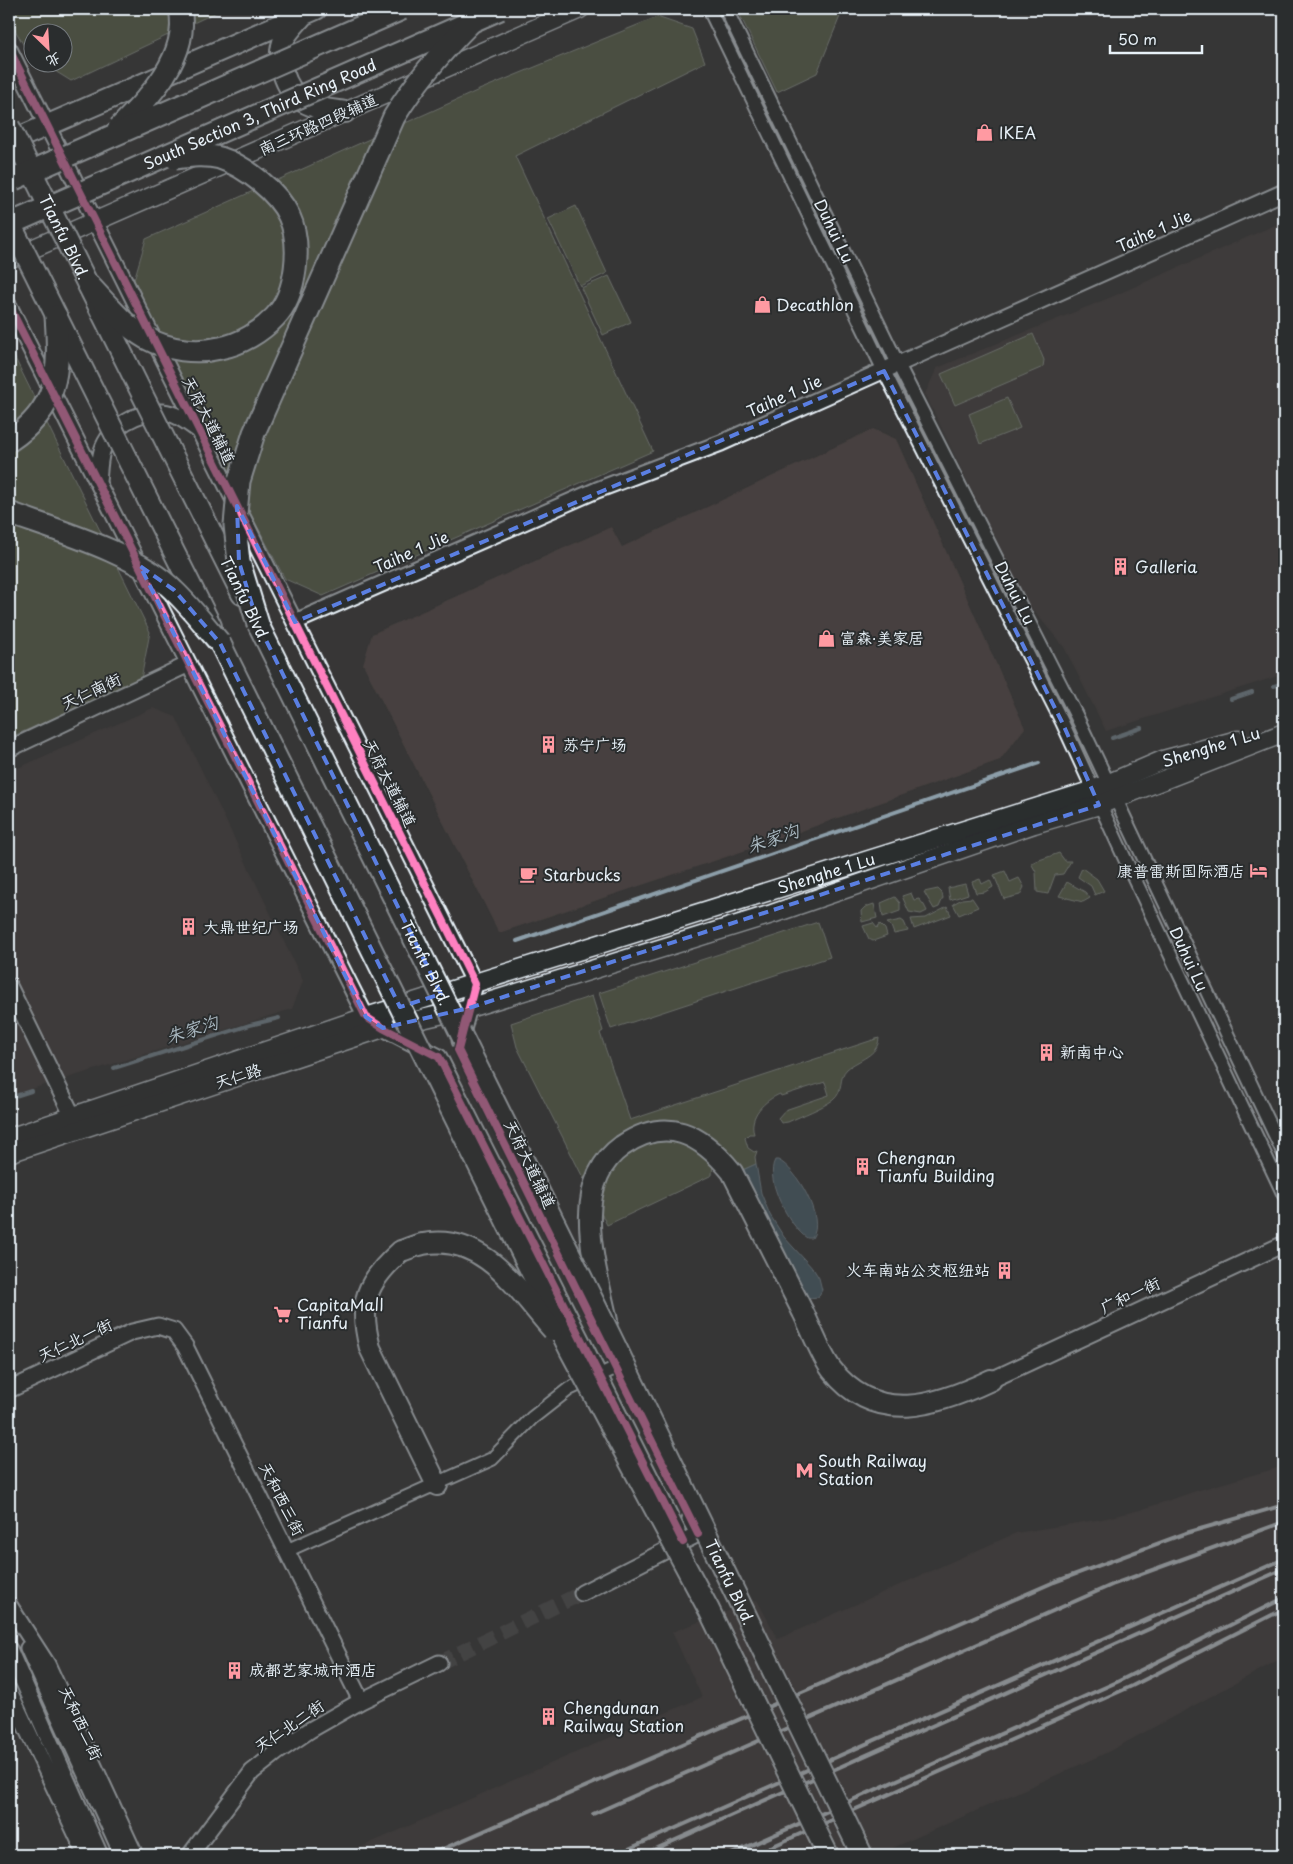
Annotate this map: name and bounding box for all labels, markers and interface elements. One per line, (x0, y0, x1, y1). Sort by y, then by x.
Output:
north arrow (22, 22, 72, 72)
scale bar (1110, 22, 1203, 54)
text: 50 m (1118, 27, 1157, 50)
text: 北 (43, 48, 64, 73)
street label: South Section 3, Third Ring Road (139, 52, 380, 175)
street label: 南三环路四段辅道 (254, 86, 381, 160)
place label: IKEA (999, 120, 1037, 144)
shop icon: IKEA (975, 123, 995, 143)
street label: Tianfu Blvd. (34, 190, 96, 283)
street label: Duhui Lu (809, 194, 861, 267)
street label: Taihe 1 Jie (1112, 203, 1195, 257)
place label: Decathlon (776, 292, 854, 316)
shop icon: Decathlon (752, 295, 772, 315)
street label: Taihe 1 Jie (742, 368, 825, 422)
street label: 天府大道辅道 (177, 371, 242, 468)
street label: Taihe 1 Jie (369, 524, 452, 578)
street label: Tianfu Blvd. (215, 552, 277, 645)
place label: Galleria (1135, 554, 1197, 578)
street label: Duhui Lu (990, 556, 1042, 629)
building icon: Galleria (1111, 557, 1131, 577)
place label: 富森·美家居 (840, 625, 925, 649)
shop icon: 富森·美家居 (816, 628, 836, 648)
street label: 天仁南街 (56, 666, 125, 714)
street label: Shenghe 1 Lu (1159, 720, 1263, 772)
place label: 苏宁广场 (563, 732, 627, 756)
street label: 天府大道辅道 (358, 734, 423, 831)
building icon: 苏宁广场 (539, 735, 559, 755)
water label: 朱家沟 (743, 815, 804, 859)
street label: Shenghe 1 Lu (774, 846, 878, 899)
place label: 康普雷斯国际酒店 (1117, 858, 1245, 882)
hotel icon: 康普雷斯国际酒店 (1249, 861, 1269, 881)
place label: Starbucks (543, 862, 621, 886)
cafe icon: Starbucks (519, 865, 539, 885)
place label: 大鼎世纪广场 (203, 914, 299, 938)
street label: Tianfu Blvd. (395, 916, 458, 1009)
building icon: 大鼎世纪广场 (179, 917, 199, 937)
street label: Duhui Lu (1164, 922, 1215, 995)
water label: 朱家沟 (162, 1007, 223, 1049)
place label: 新南中心 (1060, 1039, 1124, 1063)
building icon: 新南中心 (1036, 1042, 1056, 1062)
street label: 天仁路 (211, 1056, 264, 1094)
street label: 天府大道辅道 (499, 1115, 563, 1212)
place label: Chengnan Tianfu Building (877, 1145, 995, 1187)
building icon: Chengnan Tianfu Building (853, 1157, 873, 1177)
place label: 火车南站公交枢纽站 (846, 1257, 990, 1281)
building icon: 火车南站公交枢纽站 (994, 1260, 1014, 1280)
street label: 广和一街 (1095, 1270, 1164, 1318)
place label: CapitaMall Tianfu (297, 1292, 383, 1334)
supermarket icon: CapitaMall Tianfu (273, 1304, 293, 1324)
street label: 天仁北一街 (33, 1311, 116, 1367)
place label: South Railway Station (818, 1448, 927, 1490)
street label: 天和西三街 (254, 1457, 312, 1540)
metro station icon: South Railway Station (794, 1460, 814, 1480)
street label: Tianfu Blvd. (700, 1535, 762, 1629)
place label: 成都艺家城市酒店 (249, 1657, 377, 1681)
building icon: 成都艺家城市酒店 (225, 1660, 245, 1680)
street label: 天和西二街 (54, 1681, 110, 1764)
street label: 天仁北二街 (249, 1693, 328, 1757)
place label: Chengdunan Railway Station (563, 1695, 684, 1737)
building icon: Chengdunan Railway Station (539, 1707, 559, 1727)

